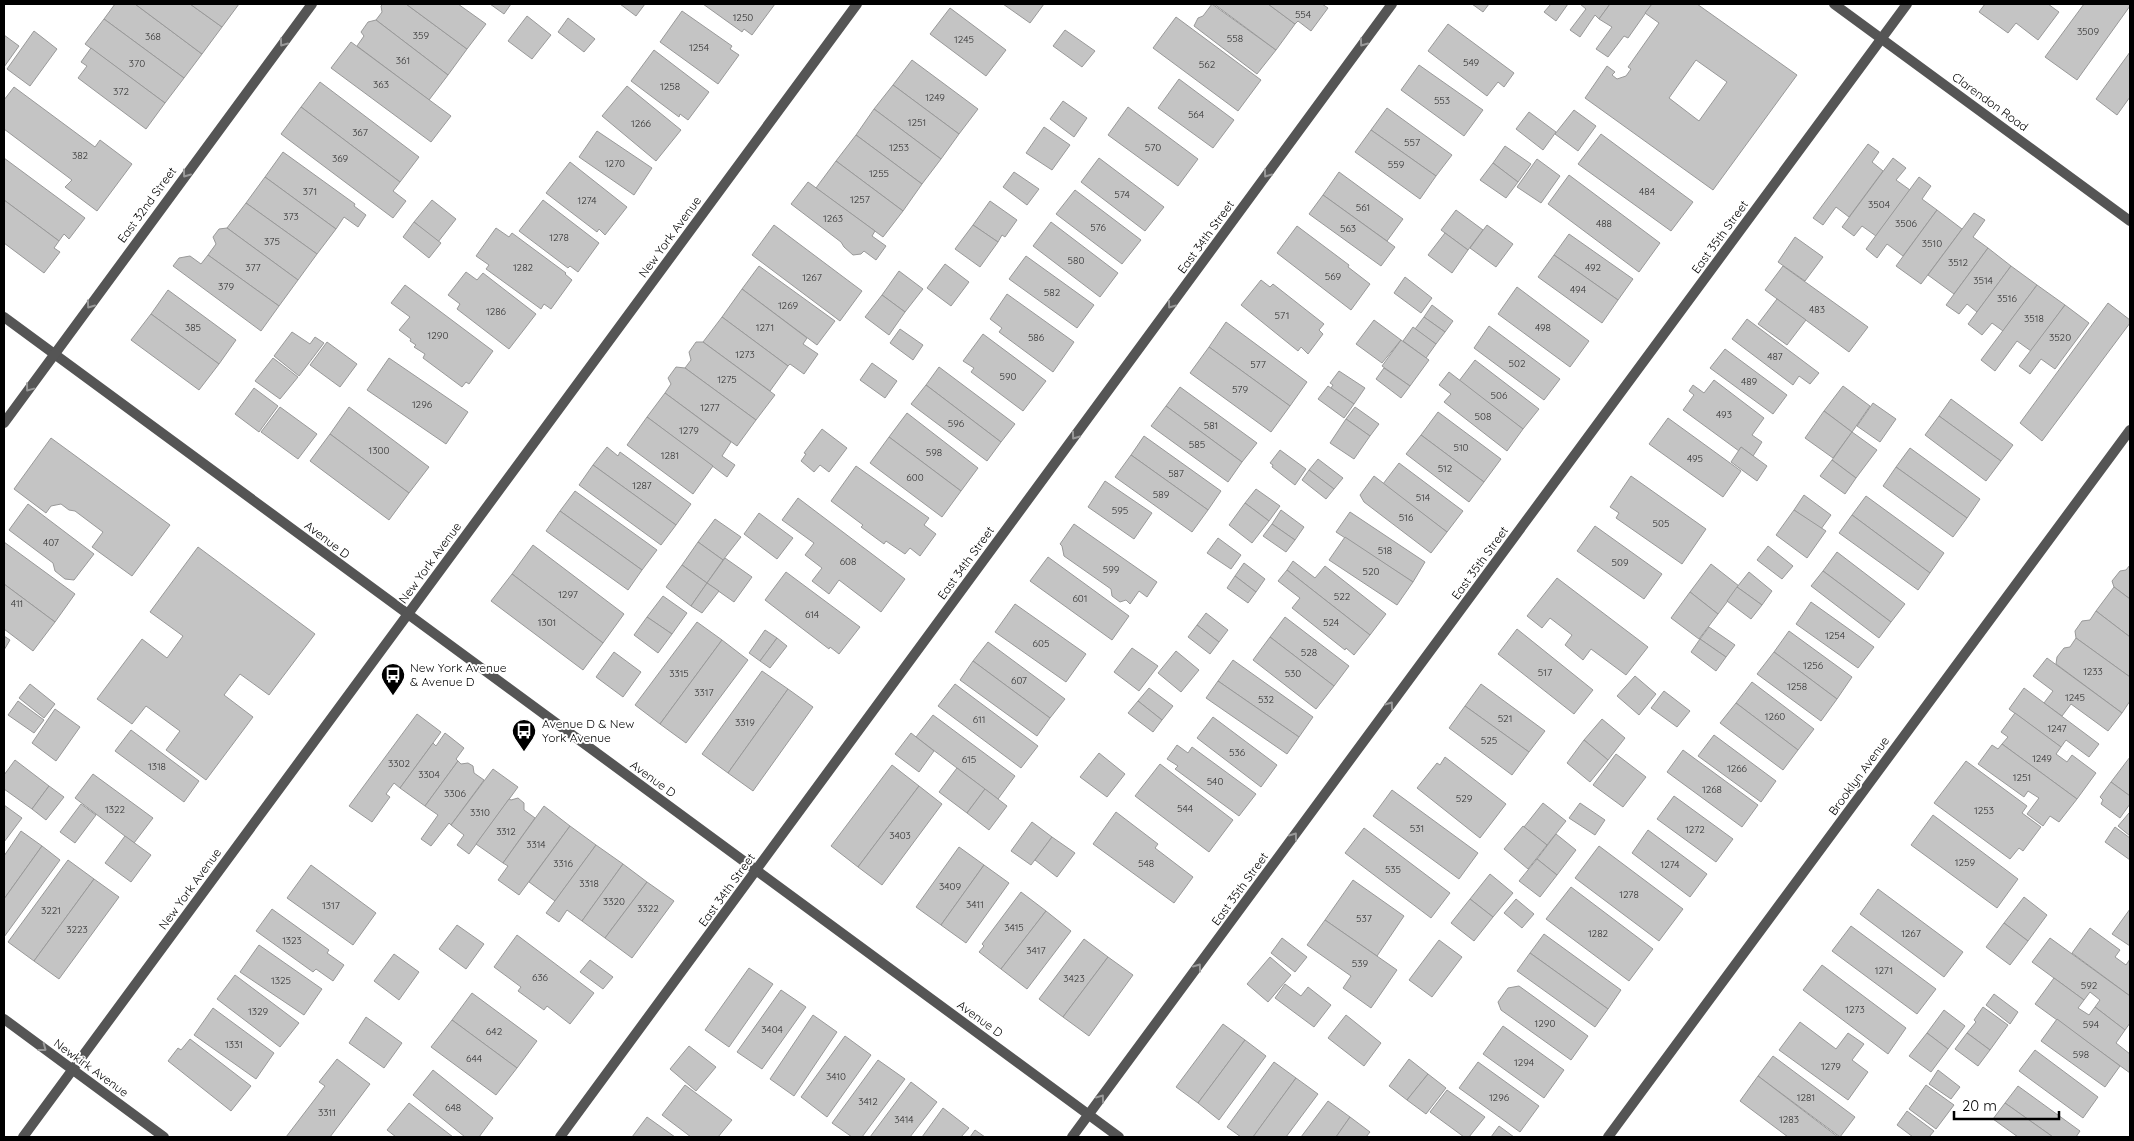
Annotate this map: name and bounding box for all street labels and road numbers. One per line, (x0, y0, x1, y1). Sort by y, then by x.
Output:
street label: Clarendon Road (1949, 69, 2031, 134)
street label: East 32nd Street (114, 164, 179, 246)
street label: New York Avenue (635, 193, 704, 280)
street label: East 34th Street (1174, 197, 1237, 276)
street label: East 35th Street (1688, 197, 1751, 276)
street label: Avenue D (302, 518, 353, 562)
street label: New York Avenue (395, 519, 464, 606)
street label: East 34th Street (934, 523, 997, 602)
street label: East 35th Street (1448, 523, 1511, 602)
street label: Brooklyn Avenue (1825, 733, 1892, 818)
street label: Avenue D (627, 757, 679, 800)
street label: New York Avenue (155, 845, 224, 932)
street label: East 35th Street (1208, 849, 1271, 928)
street label: East 34th Street (695, 850, 758, 929)
street label: Avenue D (954, 997, 1006, 1040)
street label: Newkirk Avenue (51, 1035, 132, 1100)

